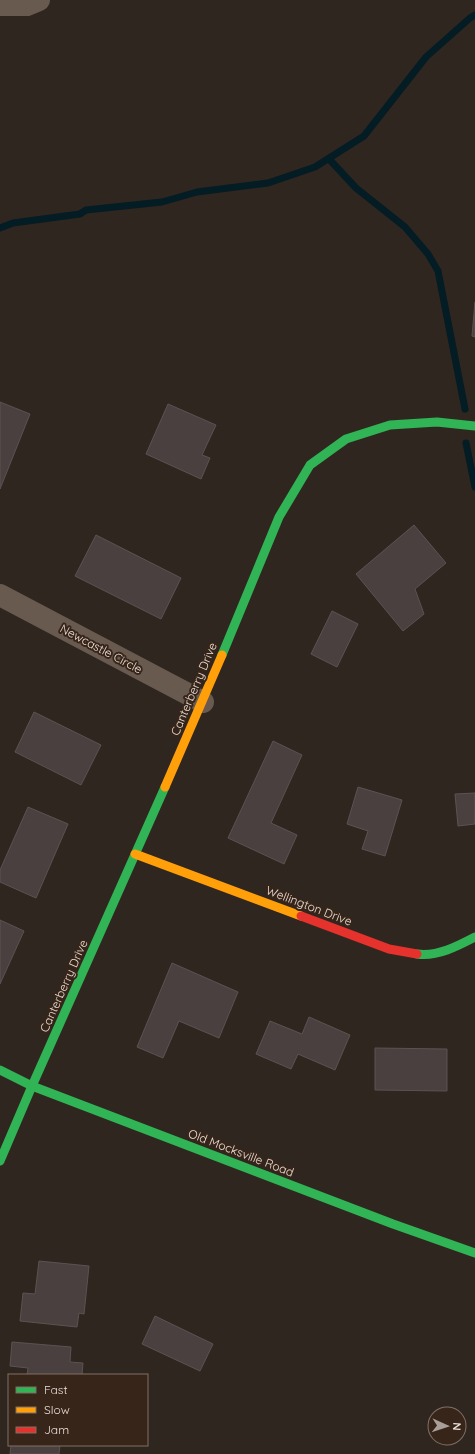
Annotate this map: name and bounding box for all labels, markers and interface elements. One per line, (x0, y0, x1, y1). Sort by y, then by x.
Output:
street label: Newcastle Circle (58, 621, 145, 677)
street label: Canterberry Drive (167, 640, 220, 738)
street label: Wellington Drive (264, 882, 355, 929)
street label: Canterberry Drive (36, 937, 91, 1034)
street label: Old Mocksville Road (186, 1125, 296, 1180)
legend (8, 1374, 148, 1446)
text: Fast (44, 1382, 68, 1397)
text: Slow (44, 1402, 70, 1417)
north arrow (427, 1406, 467, 1446)
text: Jam (44, 1422, 69, 1437)
text: N (450, 1422, 464, 1431)

